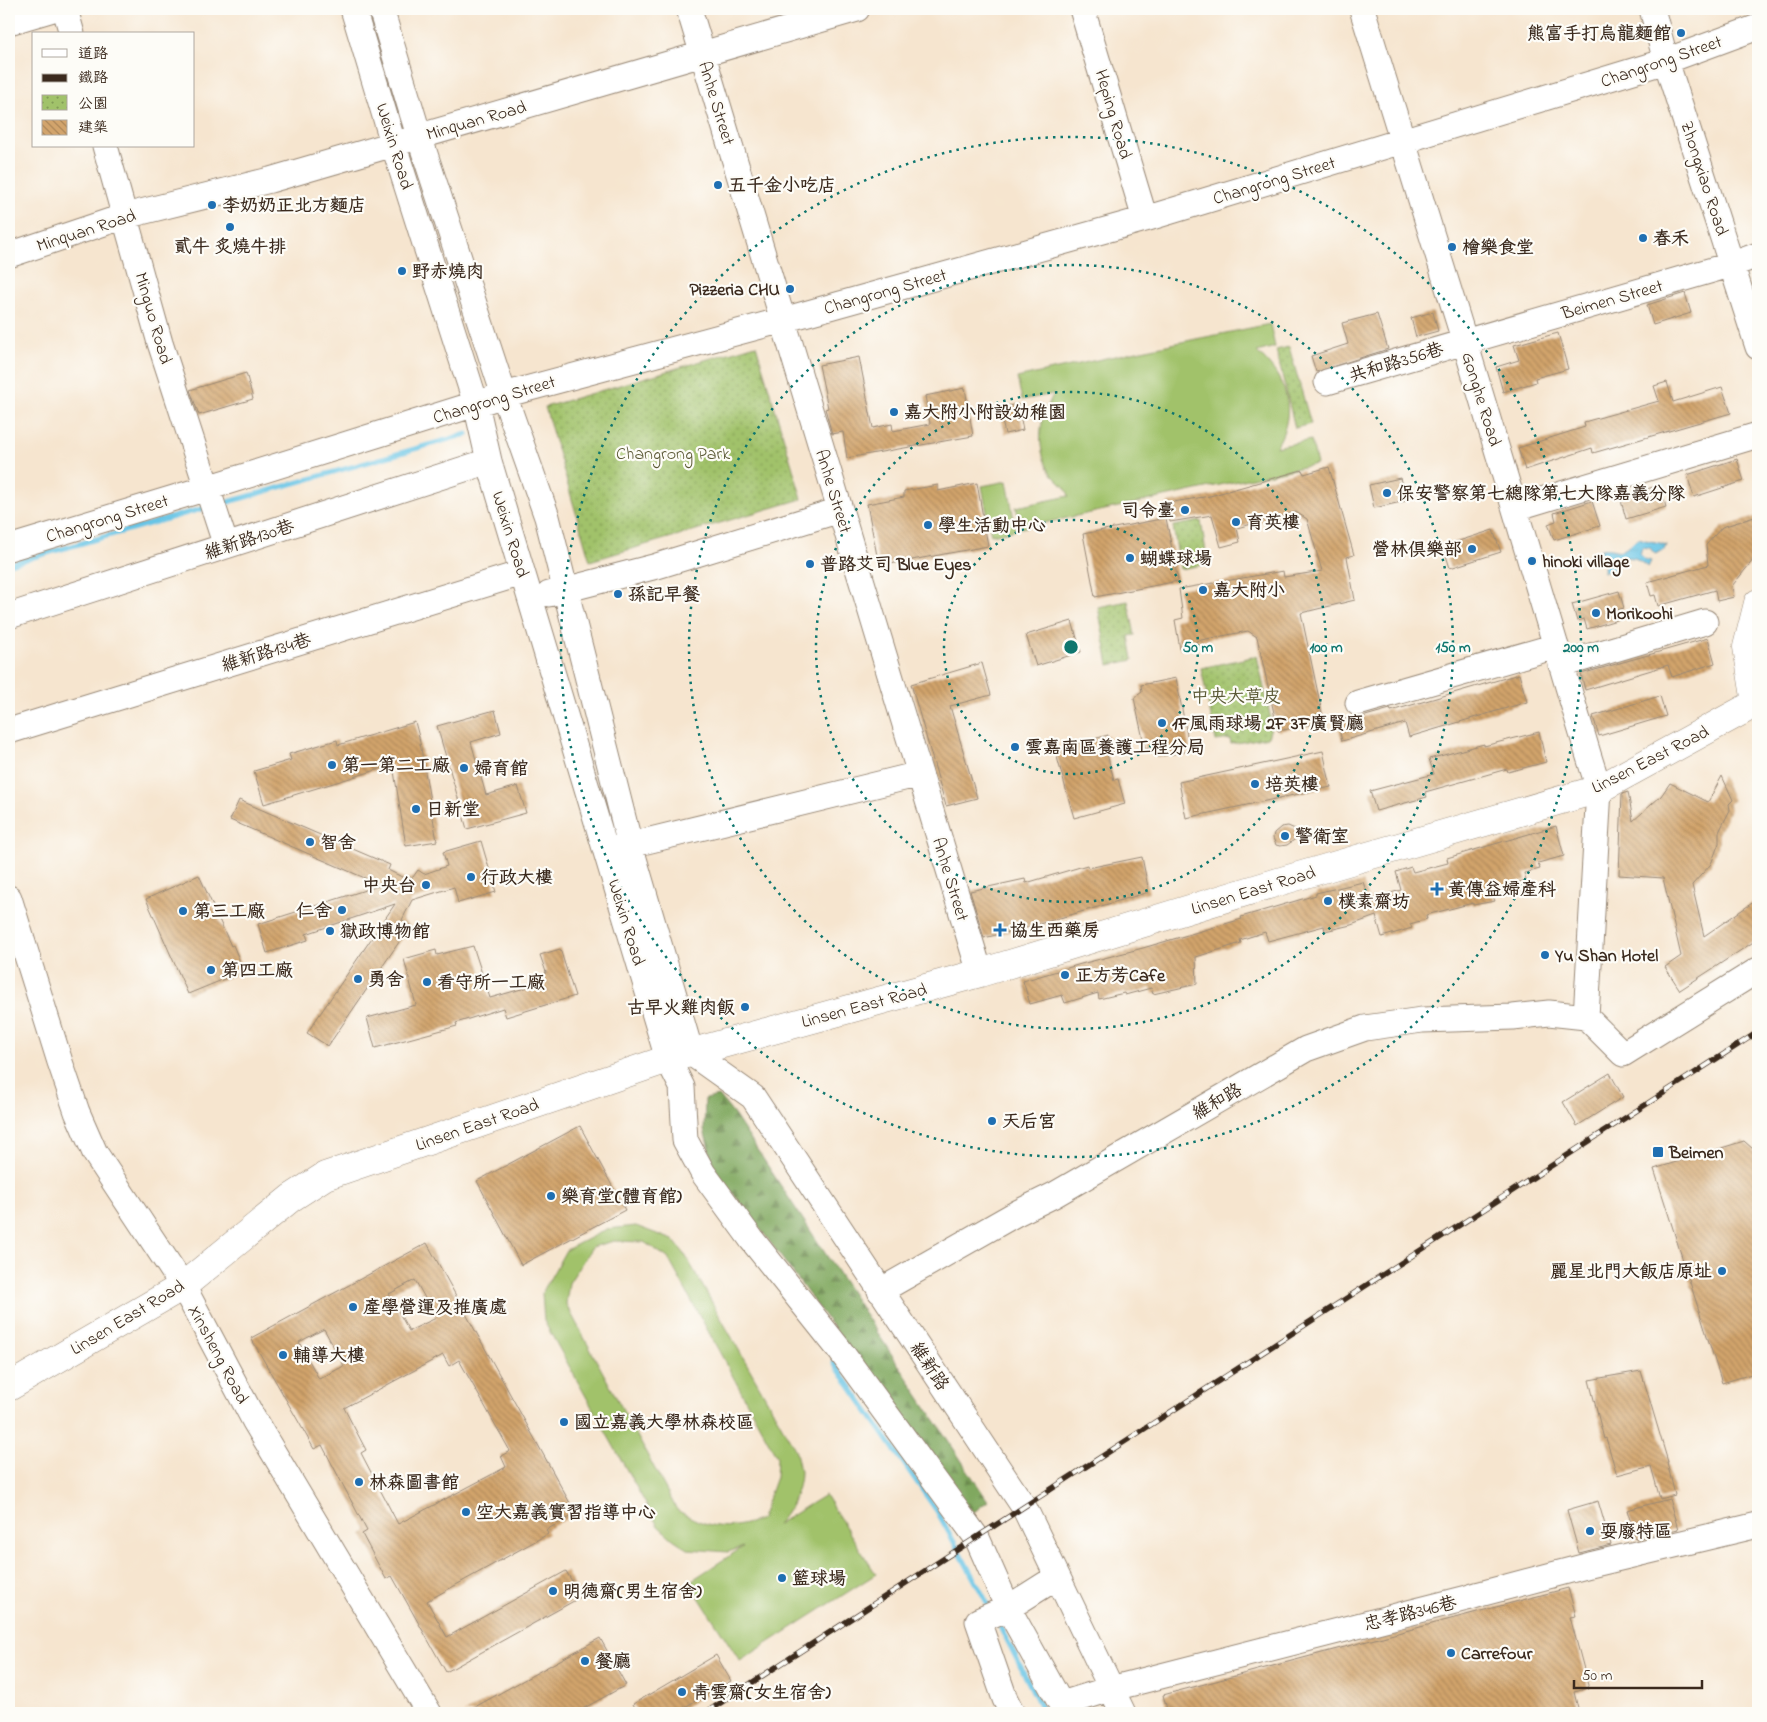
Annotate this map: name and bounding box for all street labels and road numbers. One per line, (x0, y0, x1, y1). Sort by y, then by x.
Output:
street label: Changrong Street (1597, 30, 1726, 97)
street label: Anhe Street (690, 58, 740, 149)
street label: Heping Road (1086, 67, 1137, 163)
street label: Minquan Road (423, 95, 530, 149)
street label: Weixin Road (368, 100, 419, 193)
street label: Zhongxiao Road (1671, 118, 1734, 240)
street label: Changrong Street (1210, 151, 1339, 214)
street label: Minquan Road (34, 204, 140, 260)
street label: Changrong Street (821, 263, 950, 324)
street label: Minguo Road (126, 270, 178, 368)
street label: Beimen Street (1558, 274, 1666, 328)
street label: 共和路356巷 (1346, 337, 1447, 391)
street label: Gonghe Road (1452, 349, 1507, 450)
street label: Changrong Street (430, 370, 559, 433)
street label: Anhe Street (807, 446, 857, 537)
street label: Weixin Road (484, 488, 535, 581)
street label: Changrong Street (43, 489, 172, 552)
street label: 維新路130巷 (201, 514, 298, 568)
street label: 維新路134巷 (219, 628, 315, 680)
street label: Linsen East Road (1588, 720, 1714, 802)
street label: Anhe Street (924, 834, 974, 925)
street label: Linsen East Road (1188, 861, 1319, 923)
street label: Weixin Road (600, 876, 651, 969)
street label: Linsen East Road (799, 978, 930, 1036)
street label: 維和路 (1188, 1078, 1248, 1127)
street label: Linsen East Road (412, 1093, 543, 1159)
street label: Linsen East Road (66, 1274, 190, 1363)
street label: Xinsheng Road (179, 1301, 254, 1410)
street label: 維新路 (902, 1337, 954, 1397)
street label: 忠孝路346巷 (1361, 1591, 1460, 1639)

